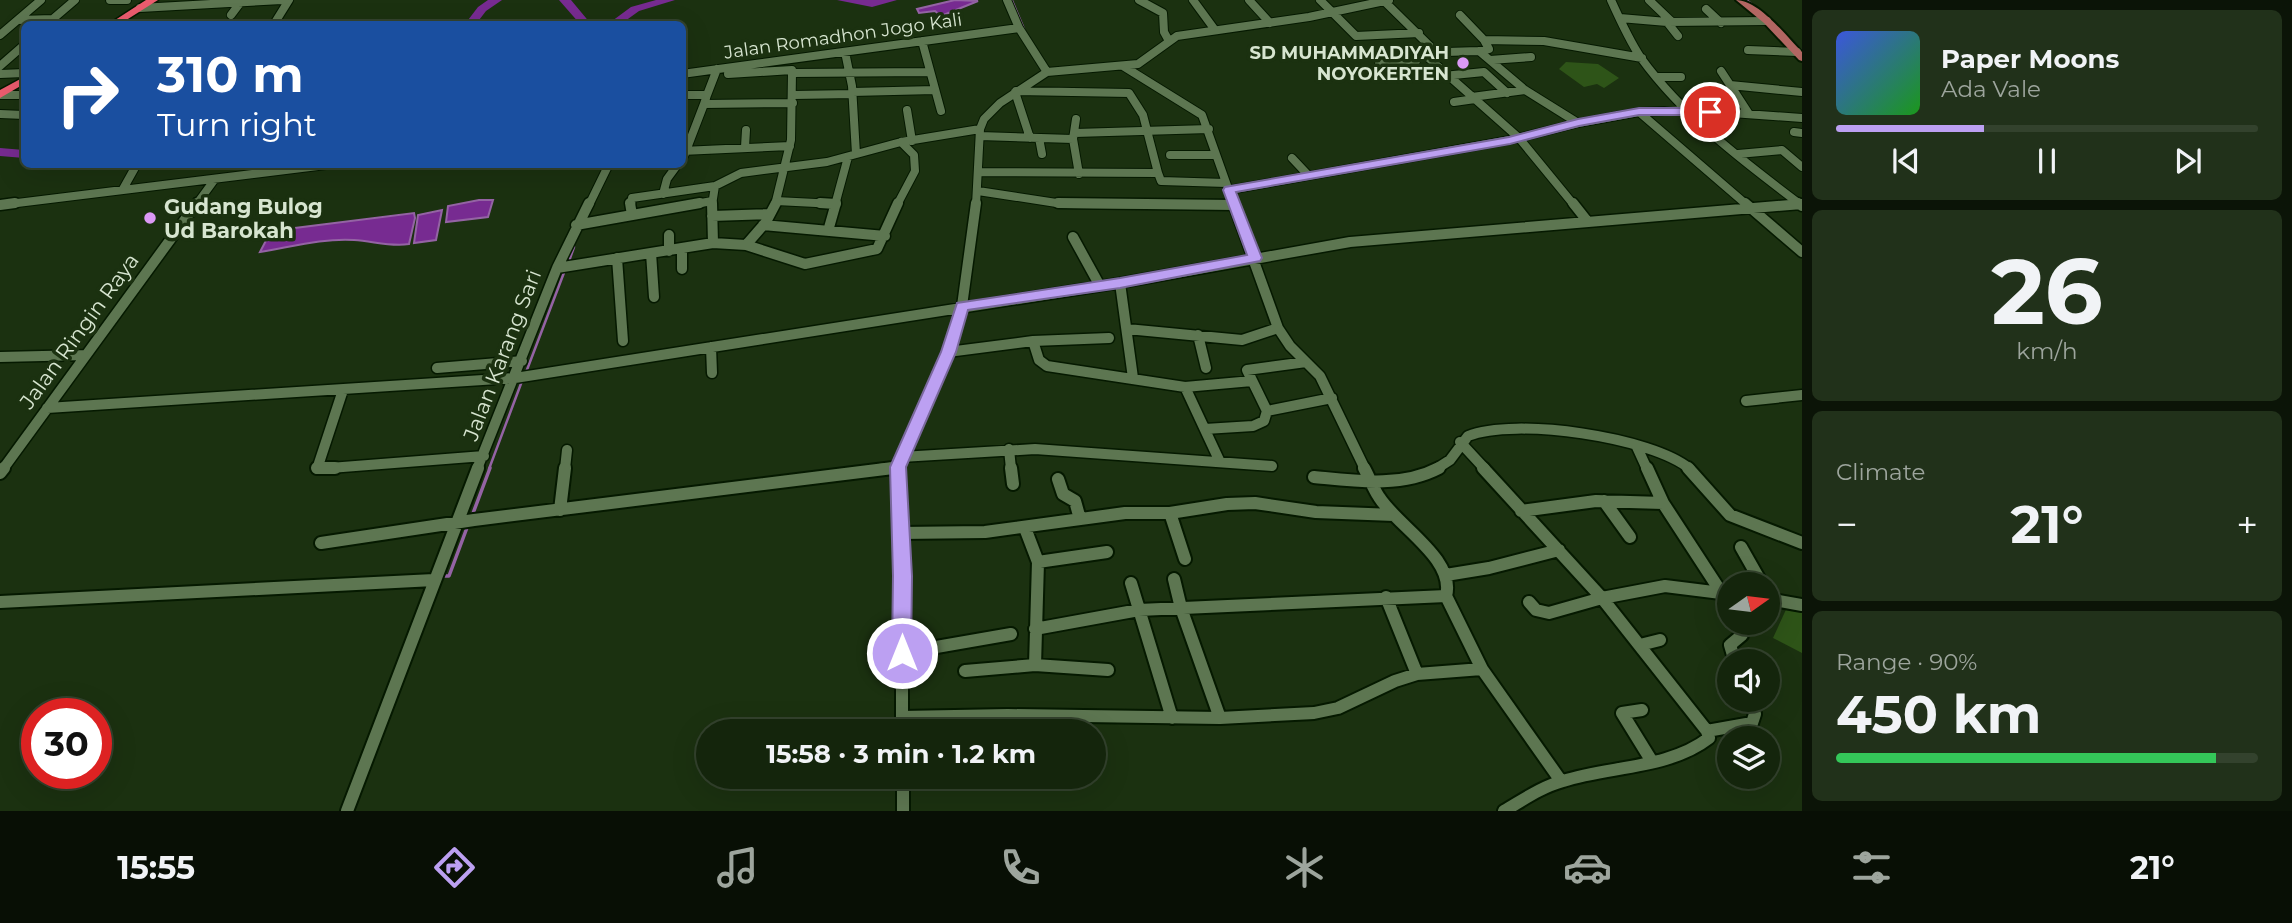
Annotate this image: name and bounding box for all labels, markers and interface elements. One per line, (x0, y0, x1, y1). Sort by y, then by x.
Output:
street label: Jalan Romadhon Jogo Kali (722, 8, 963, 64)
place label: SD MUHAMMADIYAH NOYOKERTEN (1250, 42, 1449, 85)
text: Paper Moons (1941, 43, 2119, 75)
text: 310 m (157, 45, 304, 104)
icon: right (42, 49, 133, 140)
marker: SD MUHAMMADIYAH NOYOKERTEN (1455, 55, 1471, 71)
text: Ada Vale (1941, 75, 2041, 103)
pin (1680, 82, 1740, 142)
icon: arrive (1691, 93, 1729, 131)
text: Turn right (157, 105, 317, 144)
icon: previous (1887, 142, 1925, 180)
icon: pause (2028, 142, 2066, 180)
icon: next (2169, 142, 2207, 180)
place label: Gudang Bulog Ud Barokah (164, 194, 323, 243)
marker: Gudang Bulog Ud Barokah (142, 210, 158, 226)
text: 26 (1991, 236, 2103, 347)
street label: Jalan Ringin Raya (14, 248, 144, 414)
street label: Jalan Karang Sari (458, 266, 546, 445)
text: km/h (2016, 337, 2078, 365)
text: Climate (1836, 458, 1925, 486)
text: 21° (2011, 493, 2083, 556)
text: − (1836, 501, 1858, 548)
text: + (2236, 501, 2258, 548)
north arrow (1717, 572, 1780, 635)
map controls (1717, 572, 1780, 789)
position arrow (865, 616, 939, 690)
text: Range · 90% (1836, 648, 1977, 676)
button: sound (1717, 649, 1780, 712)
text: 450 km (1836, 683, 2041, 746)
speed limit sign: 30 (21, 698, 112, 789)
button: layers (1717, 726, 1780, 789)
text: 15:58 · 3 min · 1.2 km (766, 738, 1036, 770)
icon: directions (430, 843, 479, 892)
icon: music (713, 843, 762, 892)
icon: phone (996, 843, 1045, 892)
icon: climate (1280, 843, 1329, 892)
icon: car (1563, 843, 1612, 892)
icon: filters (1847, 843, 1896, 892)
text: 15:55 (117, 848, 195, 887)
text: 21° (2130, 848, 2175, 887)

